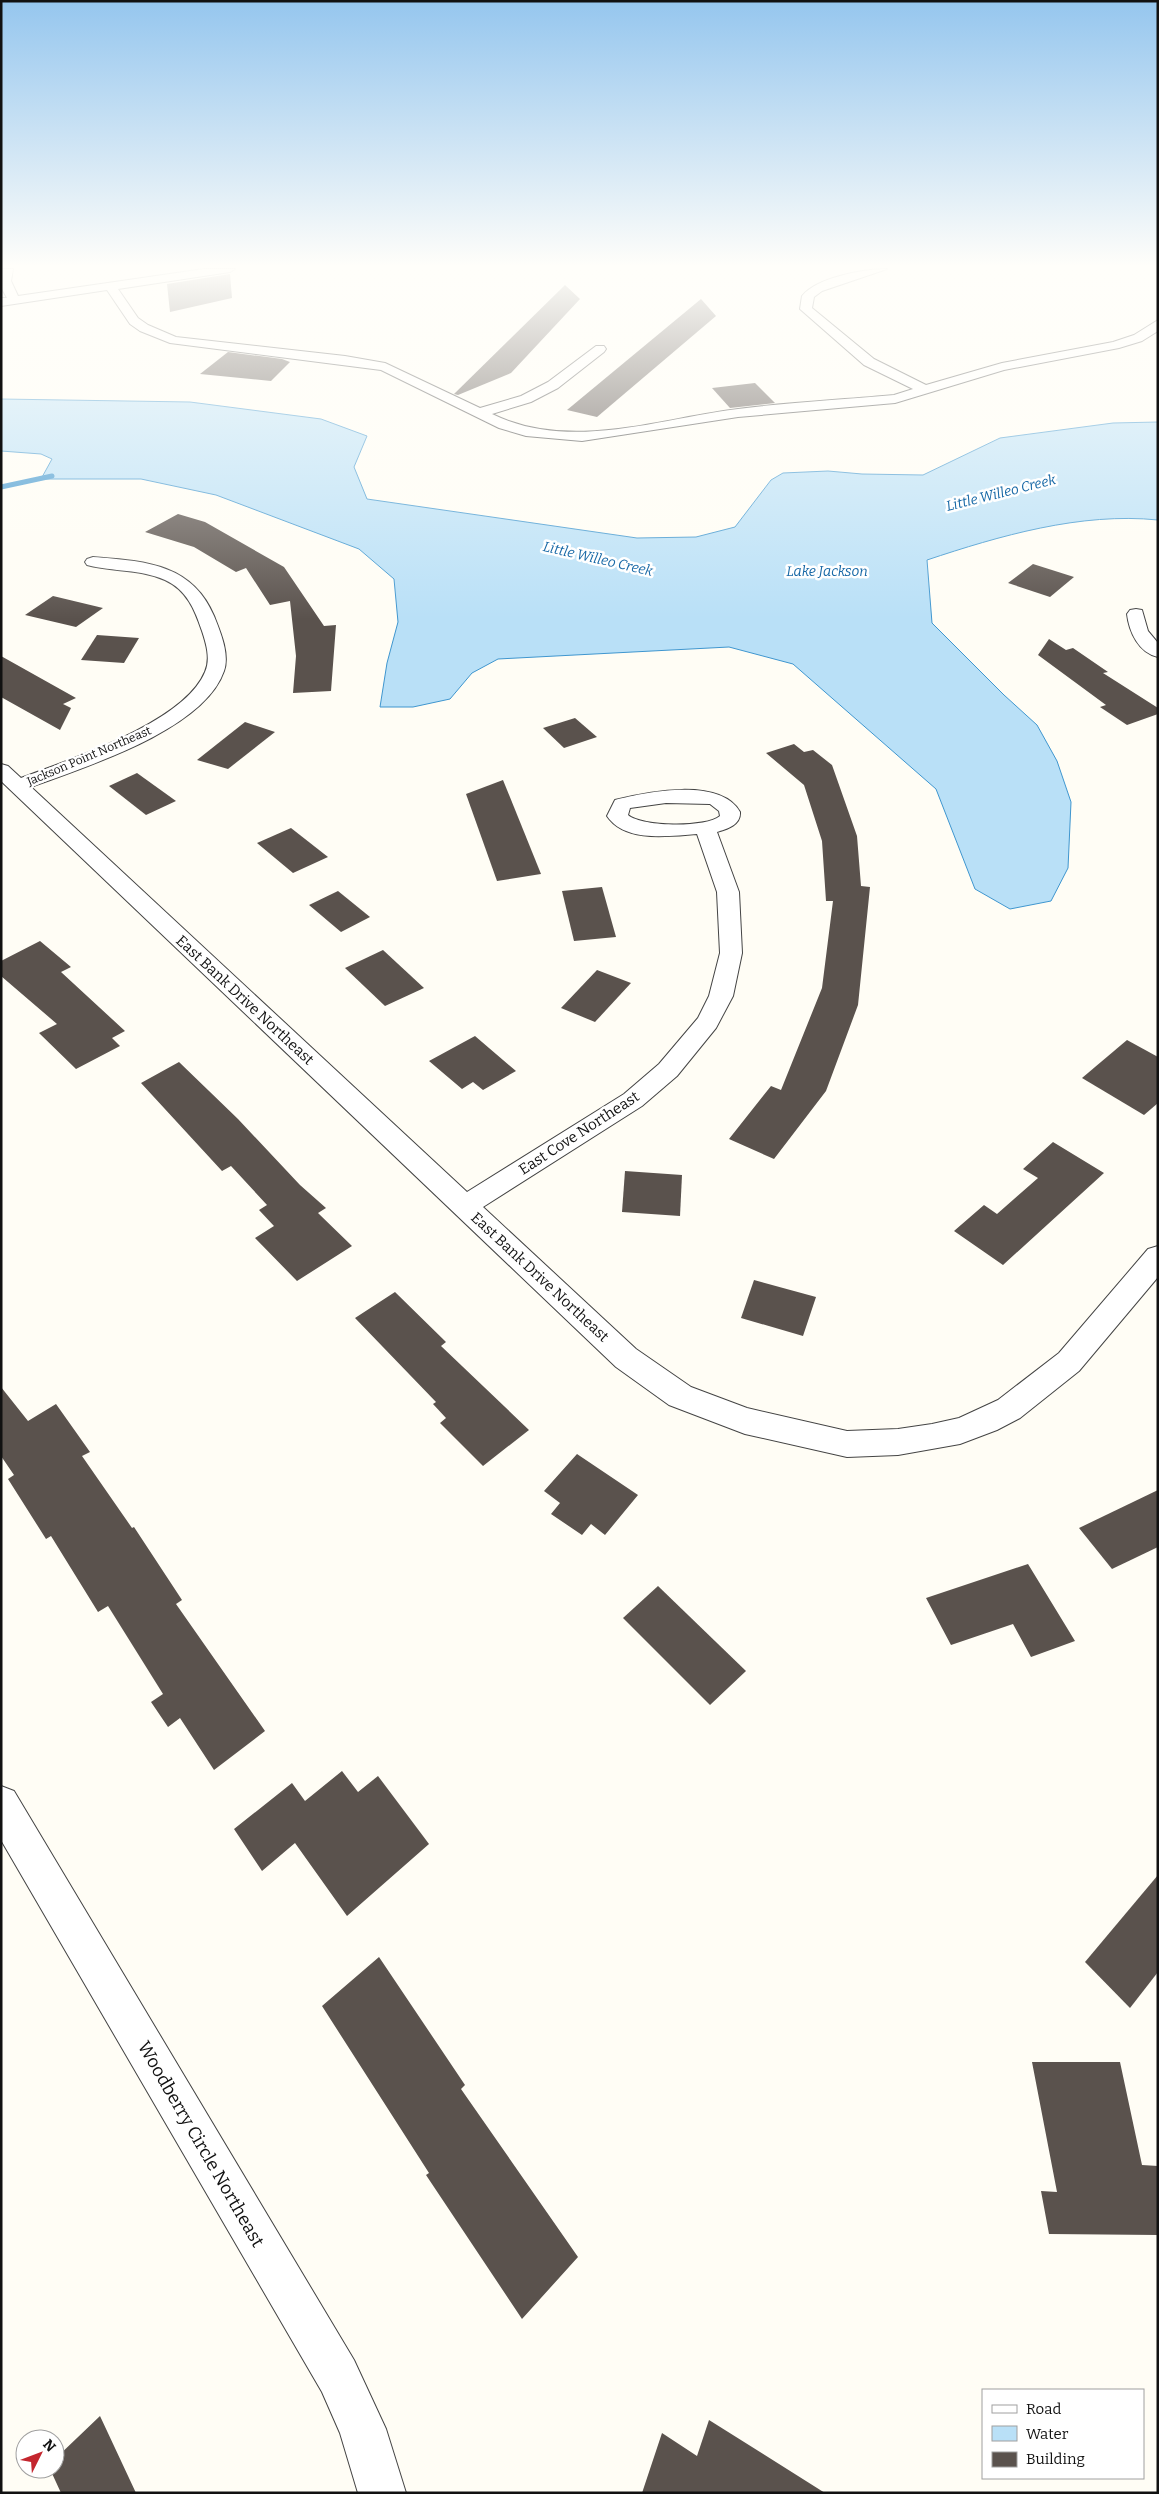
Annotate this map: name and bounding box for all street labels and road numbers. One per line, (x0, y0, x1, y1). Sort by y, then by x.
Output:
street label: Jackson Point Northeast (24, 723, 154, 789)
street label: East Bank Drive Northeast (172, 931, 318, 1069)
street label: East Cove Northeast (515, 1087, 643, 1179)
street label: East Bank Drive Northeast (467, 1208, 613, 1346)
street label: Woodberry Circle Northeast (133, 2037, 269, 2251)

